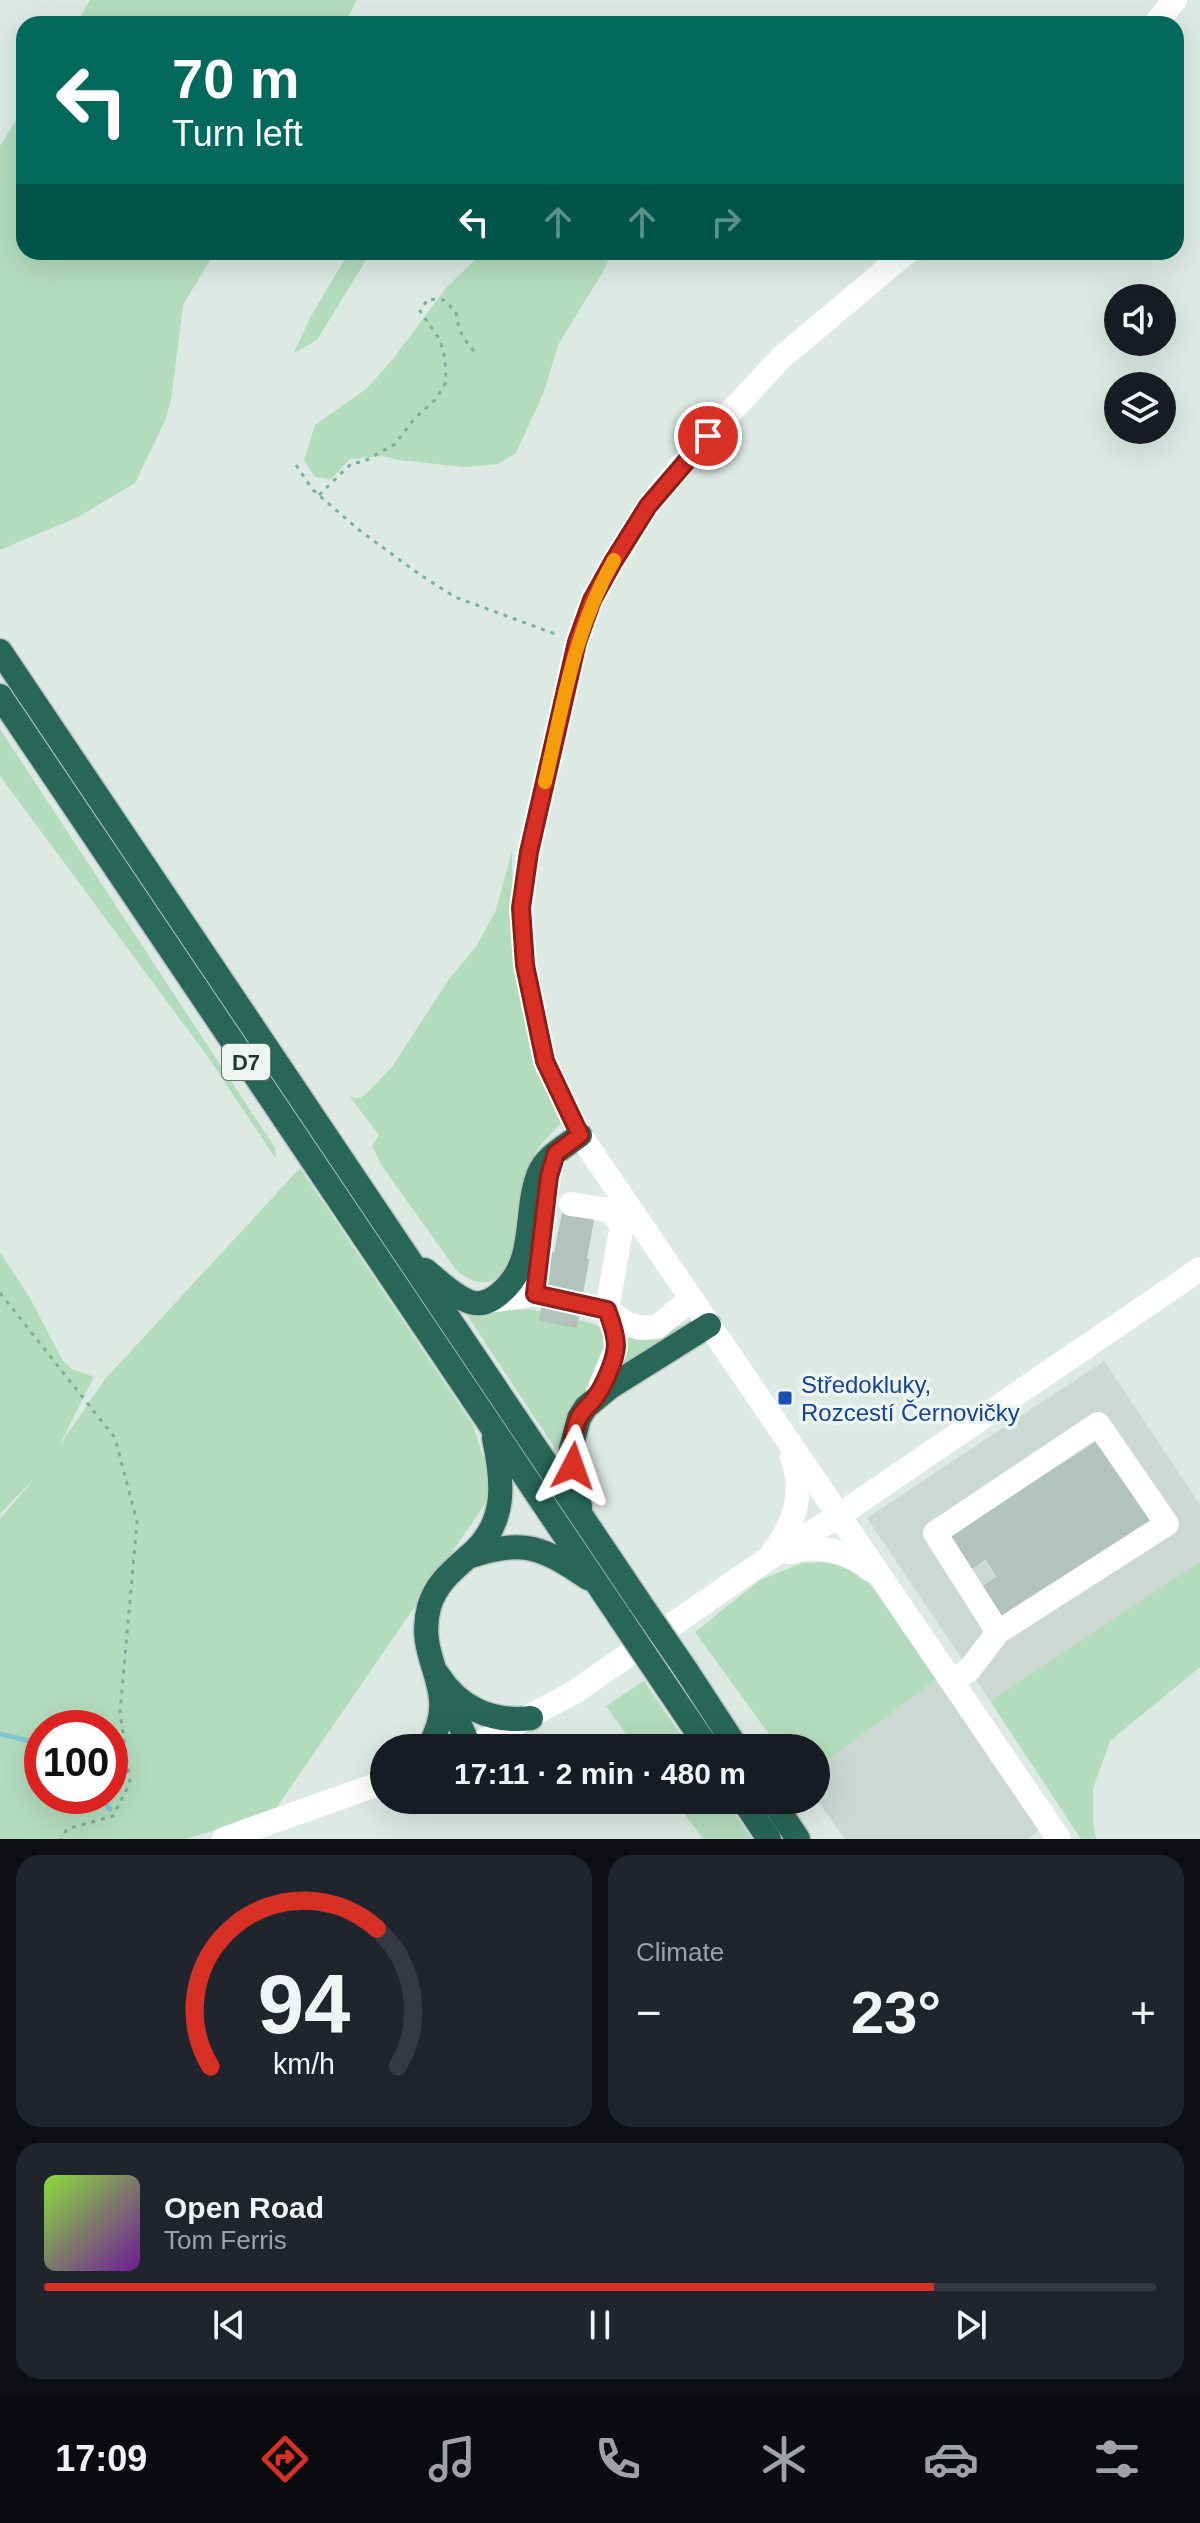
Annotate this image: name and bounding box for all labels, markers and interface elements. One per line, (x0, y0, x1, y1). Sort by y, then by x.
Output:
text: 70 m (172, 47, 300, 110)
icon: left (40, 48, 144, 152)
text: Turn left (172, 113, 303, 154)
icon: left (452, 200, 496, 244)
icon: ahead (536, 200, 580, 244)
icon: ahead (620, 200, 664, 244)
icon: right (704, 200, 748, 244)
map controls (1104, 284, 1176, 444)
button: sound (1104, 284, 1176, 356)
button: layers (1104, 372, 1176, 444)
pin (674, 402, 742, 470)
icon: arrive (686, 414, 730, 458)
road number: D7 (222, 1044, 270, 1080)
place label: Středokluky, Rozcestí Černovičky (801, 1371, 1020, 1426)
marker: Středokluky, Rozcestí Černovičky (776, 1389, 794, 1407)
position arrow (531, 1424, 615, 1508)
speed limit sign: 100 (24, 1710, 128, 1814)
text: 17:11 · 2 min · 480 m (454, 1757, 746, 1790)
text: Climate (636, 1937, 724, 1967)
text: 94 (258, 1958, 350, 2051)
text: 23° (851, 1979, 941, 2046)
text: − (636, 1988, 662, 2037)
text: + (1130, 1988, 1156, 2037)
text: km/h (273, 2048, 335, 2080)
text: Open Road (164, 2191, 324, 2224)
text: Tom Ferris (164, 2225, 287, 2255)
icon: previous (207, 2303, 251, 2347)
icon: pause (578, 2303, 622, 2347)
icon: next (949, 2303, 993, 2347)
icon: directions (257, 2431, 313, 2487)
icon: music (424, 2431, 480, 2487)
icon: phone (590, 2431, 646, 2487)
icon: climate (756, 2431, 812, 2487)
icon: car (923, 2431, 979, 2487)
icon: filters (1089, 2431, 1145, 2487)
text: 17:09 (55, 2438, 147, 2479)

